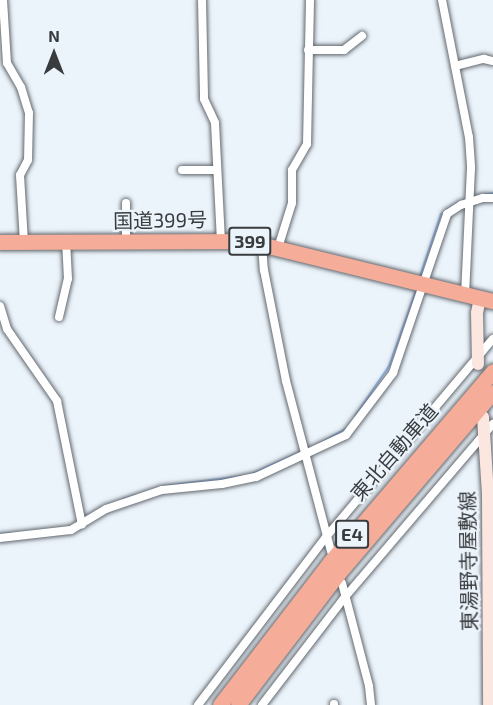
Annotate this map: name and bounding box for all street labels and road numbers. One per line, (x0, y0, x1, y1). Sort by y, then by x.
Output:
street label: 国道399号 (113, 207, 207, 233)
road number: 399 (228, 226, 272, 256)
street label: 東北自動車道 (346, 399, 442, 505)
street label: 東湯野寺屋敷線 (455, 491, 481, 631)
road number: E4 (334, 519, 370, 549)

